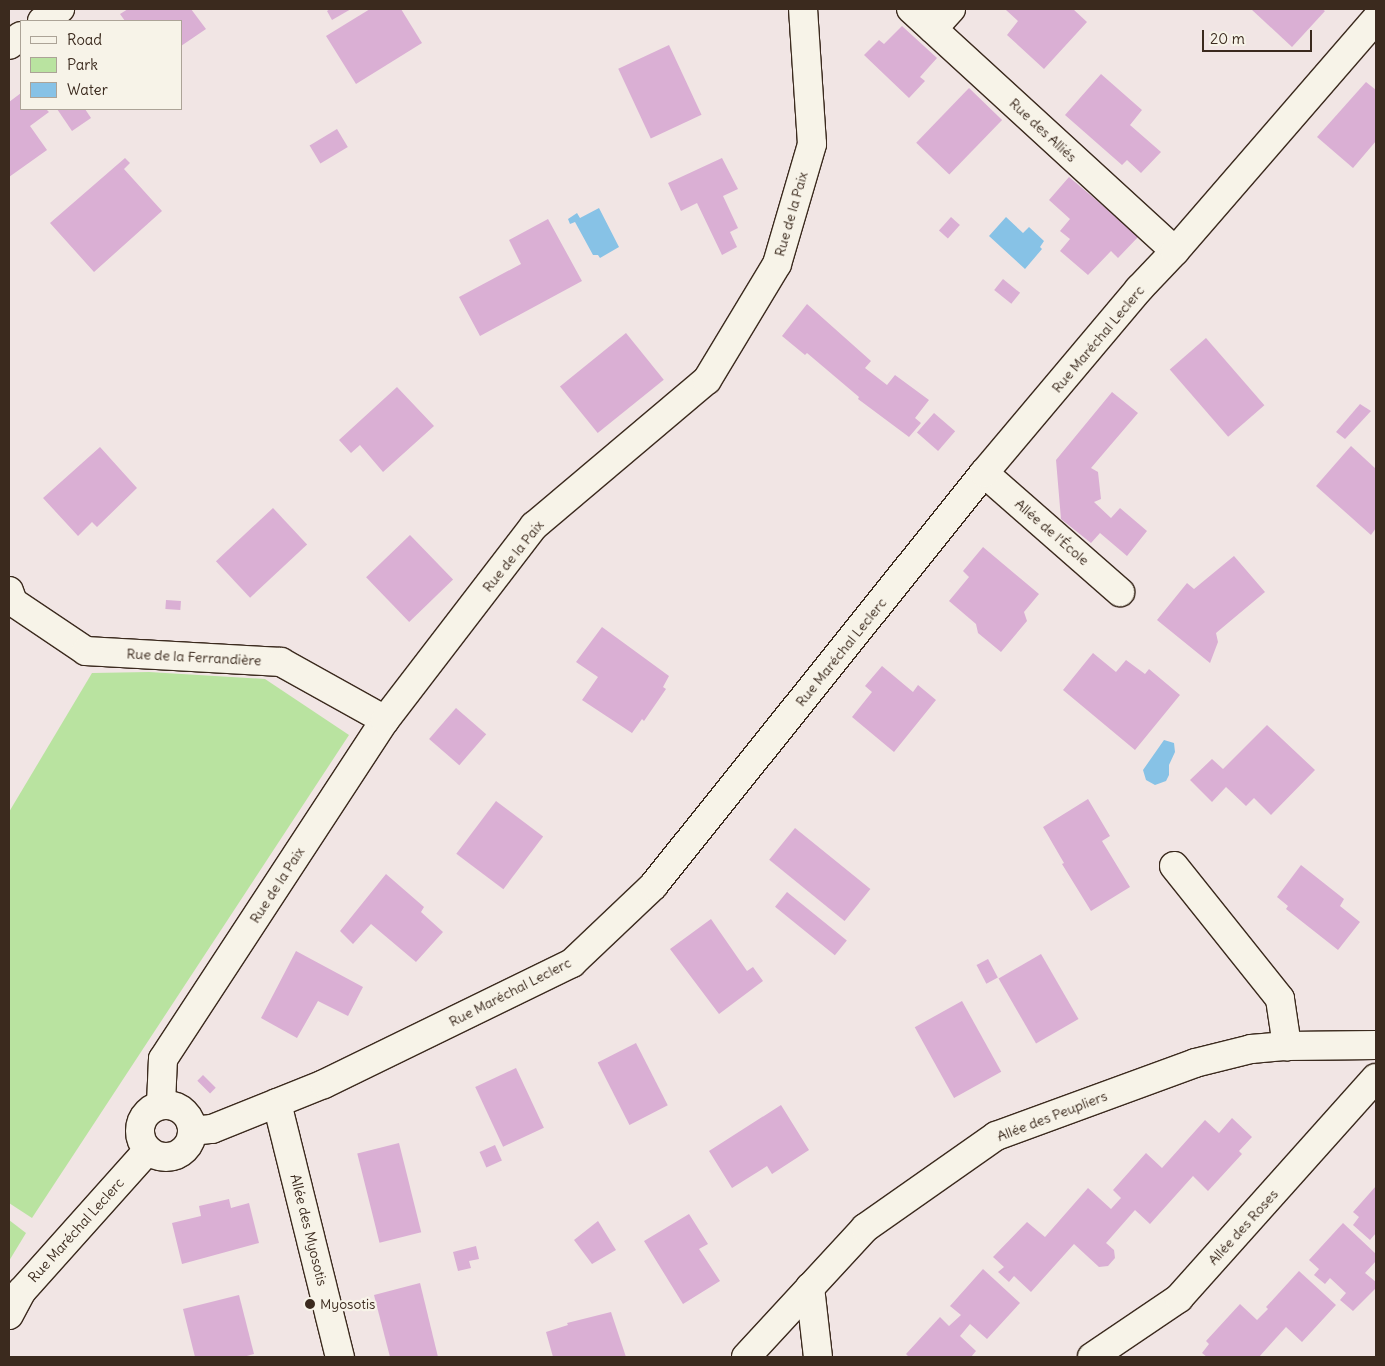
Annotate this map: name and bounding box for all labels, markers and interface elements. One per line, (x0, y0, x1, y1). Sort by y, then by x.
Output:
legend (20, 20, 182, 110)
scale bar (1205, 20, 1315, 52)
text: 20 m (1210, 29, 1245, 48)
text: Road (67, 30, 102, 49)
text: Park (67, 55, 98, 74)
text: Water (67, 80, 108, 99)
street label: Rue des Alliés (1006, 95, 1080, 165)
street label: Rue de la Paix (771, 170, 811, 258)
street label: Rue Maréchal Leclerc (1048, 282, 1148, 396)
street label: Allée de l’École (1012, 495, 1092, 569)
street label: Rue de la Paix (479, 517, 547, 595)
street label: Rue Maréchal Leclerc (792, 594, 890, 710)
street label: Rue de la Ferrandière (126, 645, 262, 669)
street label: Rue de la Paix (246, 844, 308, 926)
street label: Rue Maréchal Leclerc (446, 954, 574, 1030)
street label: Allée des Peupliers (995, 1087, 1109, 1145)
street label: Allée des Myosotis (287, 1172, 331, 1288)
street label: Rue Maréchal Leclerc (25, 1174, 127, 1286)
street label: Allée des Roses (1205, 1186, 1281, 1268)
place label: Myosotis (320, 1296, 375, 1312)
marker: Myosotis (304, 1298, 316, 1310)

